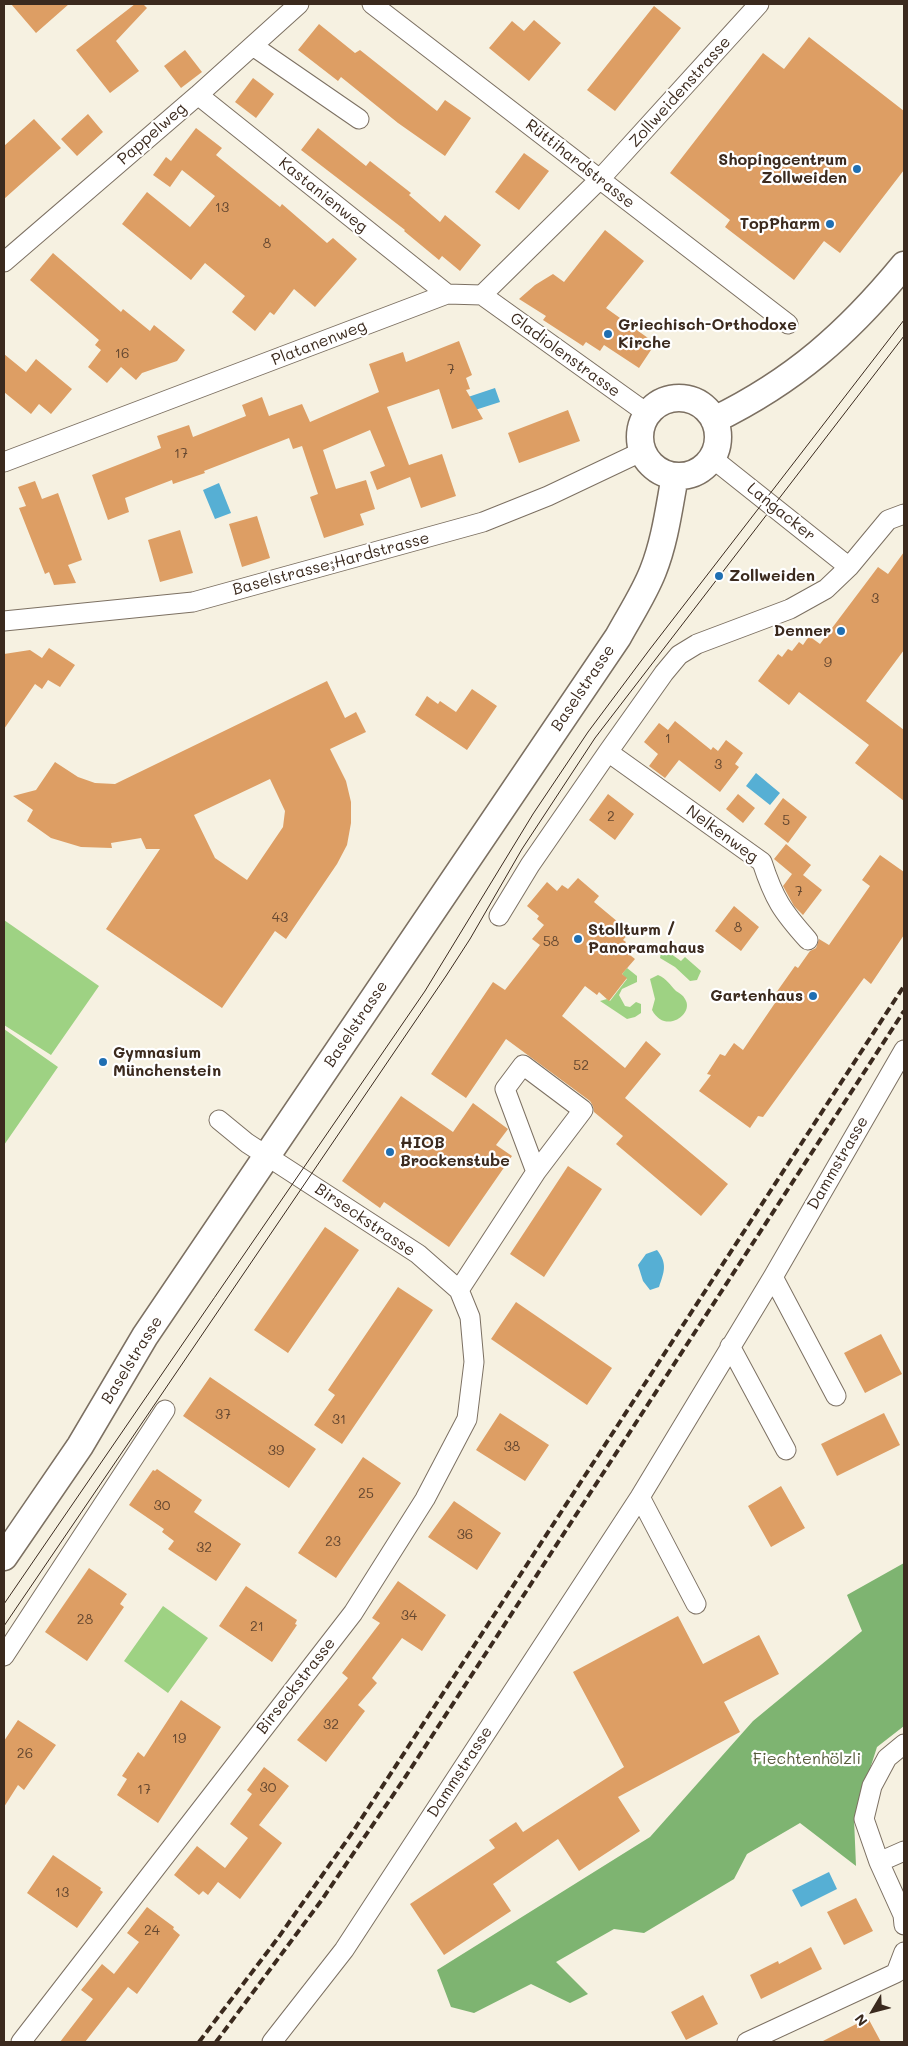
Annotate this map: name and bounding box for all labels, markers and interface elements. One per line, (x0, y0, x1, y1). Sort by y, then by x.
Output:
street label: Zollweidenstrasse (625, 33, 735, 151)
street label: Pappelweg (114, 99, 190, 169)
street label: Rüttihardstrasse (522, 115, 638, 213)
place label: Shopingcentrum Zollweiden (718, 150, 847, 188)
street label: Kastanienweg (275, 153, 371, 237)
marker: Shopingcentrum Zollweiden (851, 163, 863, 175)
house number: 13 (215, 200, 229, 216)
place label: TopPharm (740, 214, 820, 234)
marker: TopPharm (824, 218, 836, 230)
house number: 8 (263, 236, 271, 252)
street label: Gladiolenstrasse (506, 309, 624, 401)
place label: Griechisch-Orthodoxe Kirche (618, 315, 797, 353)
street label: Platanenweg (269, 316, 369, 370)
marker: Griechisch-Orthodoxe Kirche (602, 328, 614, 340)
house number: 16 (115, 346, 129, 362)
house number: 7 (447, 362, 455, 378)
house number: 17 (174, 446, 188, 462)
street label: Langacker (743, 479, 819, 545)
street label: Baselstrasse;Hardstrasse (230, 528, 432, 600)
place label: Zollweiden (729, 566, 815, 586)
marker: Zollweiden (713, 570, 725, 582)
house number: 3 (871, 591, 879, 607)
place label: Denner (774, 621, 831, 641)
marker: Denner (835, 625, 847, 637)
street label: Baselstrasse (547, 641, 619, 735)
house number: 9 (824, 655, 832, 671)
house number: 1 (665, 731, 671, 747)
house number: 3 (714, 757, 722, 773)
street label: Nelkenweg (682, 801, 762, 867)
house number: 2 (607, 809, 615, 825)
house number: 5 (782, 813, 790, 829)
house number: 7 (795, 884, 803, 900)
house number: 43 (272, 910, 288, 926)
place label: Stollturm / Panoramahaus (588, 920, 705, 958)
house number: 8 (734, 920, 742, 936)
marker: Stollturm / Panoramahaus (572, 933, 584, 945)
house number: 58 (543, 934, 559, 950)
street label: Baselstrasse (320, 977, 392, 1071)
place label: Gartenhaus (710, 986, 803, 1006)
marker: Gartenhaus (807, 990, 819, 1002)
place label: Gymnasium Münchenstein (113, 1043, 221, 1081)
marker: Gymnasium Münchenstein (97, 1056, 109, 1068)
house number: 52 (573, 1058, 589, 1074)
street label: Dammstrasse (804, 1113, 872, 1213)
place label: HIOB Brockenstube (400, 1133, 510, 1171)
marker: HIOB Brockenstube (384, 1146, 396, 1158)
street label: Birseckstrasse (311, 1179, 419, 1261)
street label: Baselstrasse (97, 1313, 167, 1407)
house number: 37 (215, 1407, 231, 1423)
house number: 31 (332, 1412, 346, 1428)
house number: 38 (504, 1439, 520, 1455)
house number: 39 (268, 1443, 284, 1459)
house number: 25 (358, 1486, 374, 1502)
house number: 30 (154, 1498, 170, 1514)
house number: 36 (457, 1527, 473, 1543)
house number: 23 (325, 1534, 341, 1550)
house number: 32 (196, 1540, 212, 1556)
house number: 34 (401, 1608, 417, 1624)
house number: 28 (77, 1612, 93, 1628)
house number: 21 (250, 1619, 264, 1635)
street label: Birseckstrasse (253, 1634, 339, 1738)
house number: 32 (323, 1717, 339, 1733)
street label: Dammstrasse (423, 1723, 497, 1821)
house number: 19 (172, 1731, 186, 1747)
house number: 26 (17, 1746, 33, 1762)
park label: Fiechtenhölzli (753, 1749, 861, 1769)
house number: 30 (260, 1780, 276, 1796)
house number: 17 (137, 1782, 151, 1798)
house number: 13 (55, 1885, 69, 1901)
house number: 24 (144, 1923, 160, 1939)
north arrow (848, 1986, 898, 2036)
text: N (850, 2010, 871, 2030)

